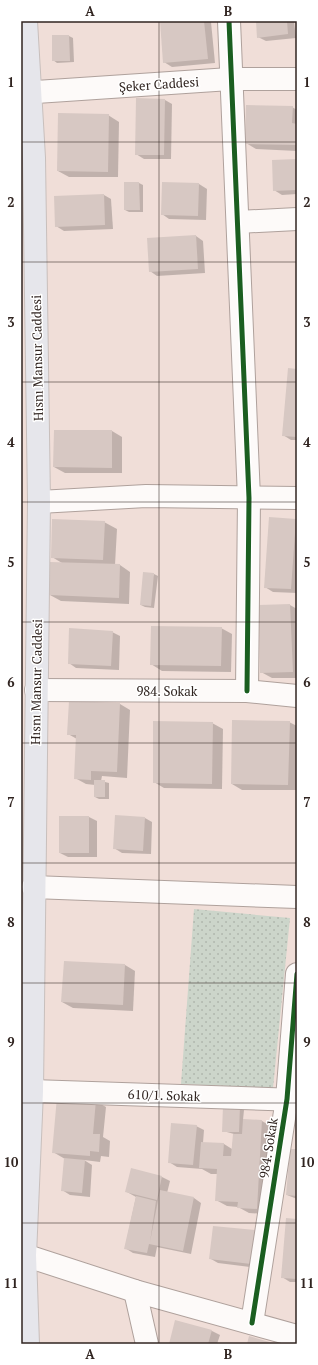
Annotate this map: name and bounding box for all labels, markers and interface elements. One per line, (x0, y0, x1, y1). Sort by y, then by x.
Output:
text: A (85, 2, 95, 20)
text: B (224, 2, 232, 20)
street label: Şeker Caddesi (118, 72, 200, 96)
text: 1 (7, 73, 15, 91)
text: 1 (303, 73, 311, 91)
text: 2 (7, 193, 15, 211)
text: 2 (303, 193, 311, 211)
street label: Hısnı Mansur Caddesi (27, 295, 47, 421)
text: 3 (7, 313, 15, 331)
text: 3 (303, 313, 311, 331)
text: 4 (7, 433, 15, 451)
text: 4 (303, 433, 311, 451)
text: 5 (7, 553, 15, 571)
text: 5 (303, 553, 311, 571)
street label: Hısnı Mansur Caddesi (26, 619, 46, 745)
text: 6 (7, 673, 15, 691)
text: 6 (303, 673, 311, 691)
street label: 984. Sokak (136, 682, 198, 700)
text: 7 (7, 793, 15, 811)
text: 7 (303, 793, 311, 811)
text: 8 (7, 913, 15, 931)
text: 8 (303, 913, 311, 931)
text: 9 (7, 1033, 15, 1051)
text: 9 (303, 1033, 311, 1051)
street label: 610/1. Sokak (127, 1085, 201, 1105)
street label: 984. Sokak (254, 1116, 282, 1180)
text: 10 (4, 1153, 19, 1171)
text: 10 (300, 1153, 315, 1171)
text: 11 (4, 1274, 18, 1292)
text: 11 (300, 1274, 314, 1292)
text: A (85, 1345, 95, 1363)
text: B (224, 1345, 232, 1363)

